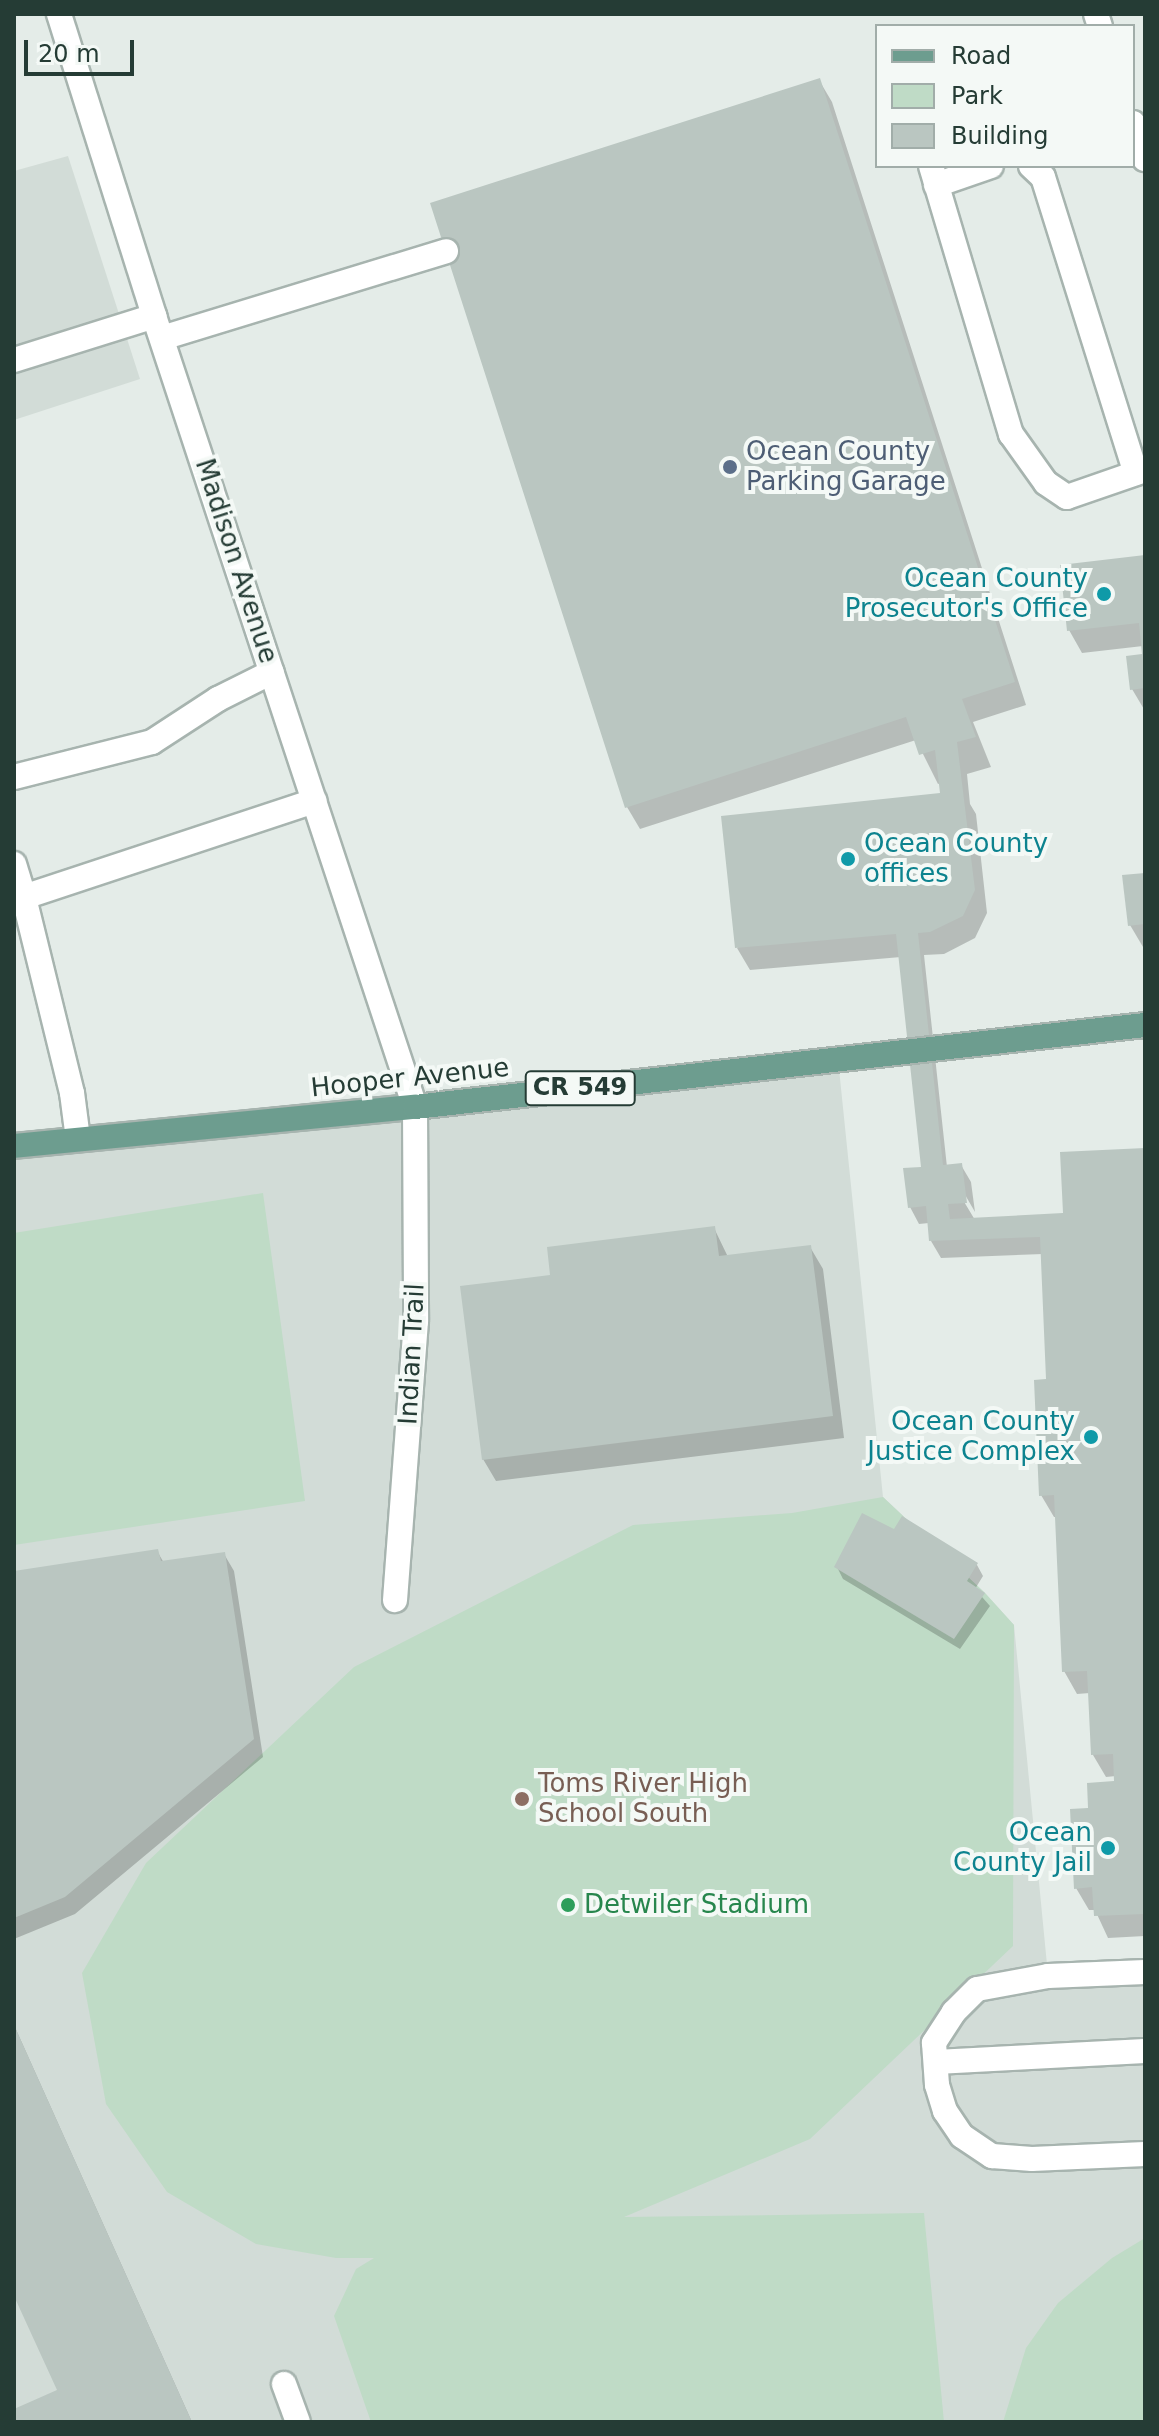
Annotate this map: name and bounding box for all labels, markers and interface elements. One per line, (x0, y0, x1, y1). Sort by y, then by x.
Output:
scale bar (28, 24, 138, 74)
legend (875, 24, 1135, 168)
text: 20 m (38, 40, 100, 68)
text: Road (951, 42, 1011, 70)
text: Park (951, 82, 1003, 110)
text: Building (951, 122, 1048, 150)
place label: Ocean County Parking Garage (746, 436, 946, 498)
street label: Madison Avenue (188, 455, 284, 667)
marker: Ocean County Parking Garage (721, 458, 739, 476)
place label: Ocean County Prosecutor's Office (845, 563, 1088, 624)
marker: Ocean County Prosecutor's Office (1095, 585, 1113, 603)
place label: Ocean County offices (864, 828, 1048, 890)
marker: Ocean County offices (839, 850, 857, 868)
street label: Hooper Avenue (309, 1052, 511, 1104)
road number: CR 549 (524, 1068, 636, 1108)
street label: Indian Trail (393, 1282, 431, 1426)
place label: Ocean County Justice Complex (867, 1406, 1075, 1468)
marker: Ocean County Justice Complex (1082, 1428, 1100, 1446)
place label: Toms River High School South (538, 1768, 748, 1830)
marker: Toms River High School South (513, 1790, 531, 1808)
place label: Ocean County Jail (953, 1817, 1092, 1878)
marker: Ocean County Jail (1099, 1839, 1117, 1857)
place label: Detwiler Stadium (584, 1889, 809, 1921)
marker: Detwiler Stadium (559, 1896, 577, 1914)

